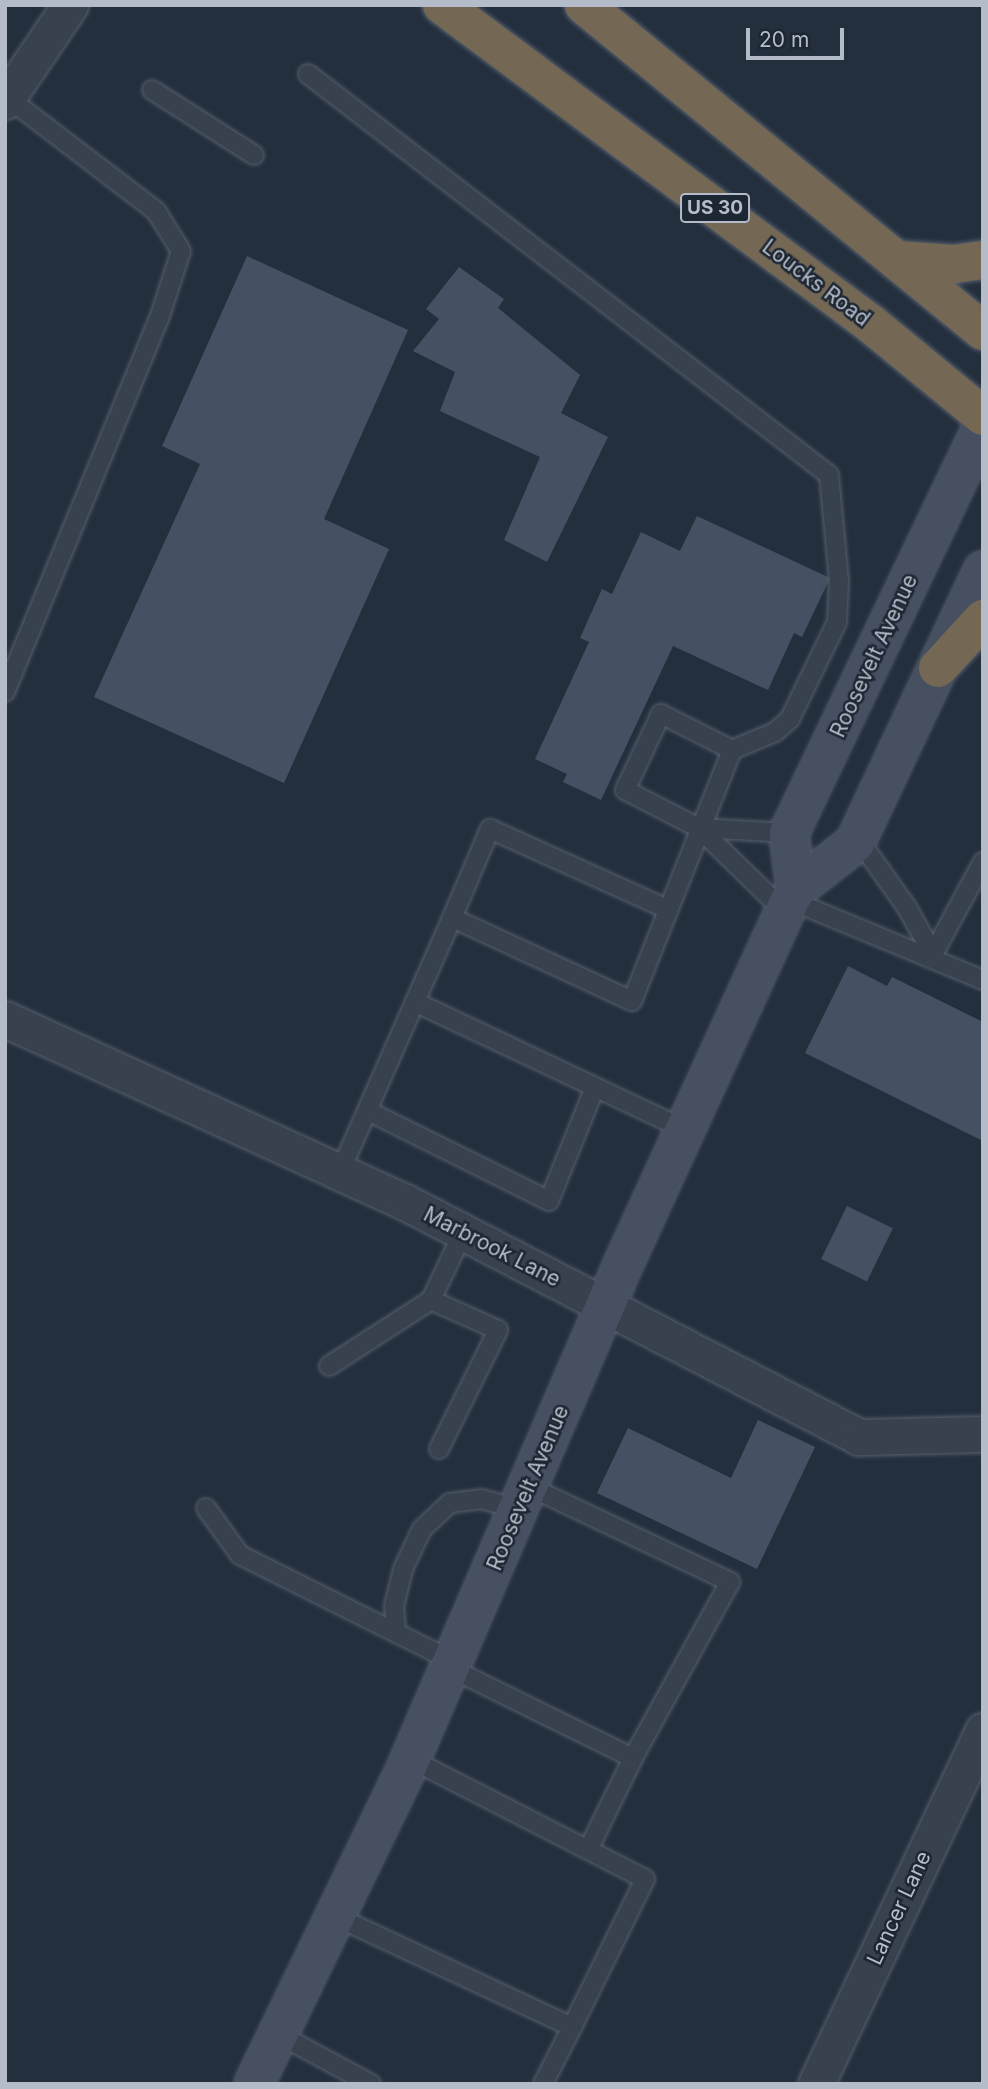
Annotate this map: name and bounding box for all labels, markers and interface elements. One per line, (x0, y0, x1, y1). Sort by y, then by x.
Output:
scale bar (750, 14, 848, 58)
text: 20 m (759, 27, 809, 52)
road number: US 30 (680, 192, 750, 224)
street label: Loucks Road (757, 234, 875, 332)
street label: Roosevelt Avenue (825, 571, 923, 741)
street label: Marbrook Lane (419, 1202, 565, 1292)
street label: Roosevelt Avenue (482, 1402, 574, 1574)
street label: Lancer Lane (862, 1847, 936, 1969)

